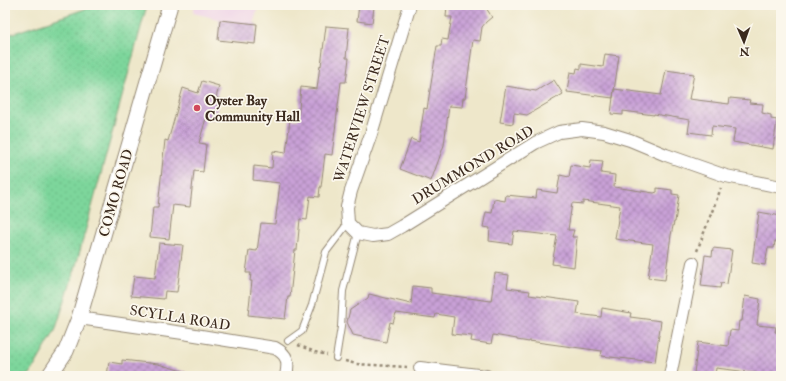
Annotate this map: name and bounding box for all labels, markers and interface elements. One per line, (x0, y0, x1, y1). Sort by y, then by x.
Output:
north arrow (724, 22, 764, 62)
street label: WATERVIEW STREET (330, 33, 394, 185)
text: N (738, 45, 750, 58)
place label: Oyster Bay Community Hall (205, 92, 300, 126)
marker: Oyster Bay Community Hall (192, 103, 202, 113)
street label: DRUMMOND ROAD (409, 122, 537, 208)
street label: COMO ROAD (95, 147, 137, 239)
street label: SCYLLA ROAD (129, 302, 231, 334)

